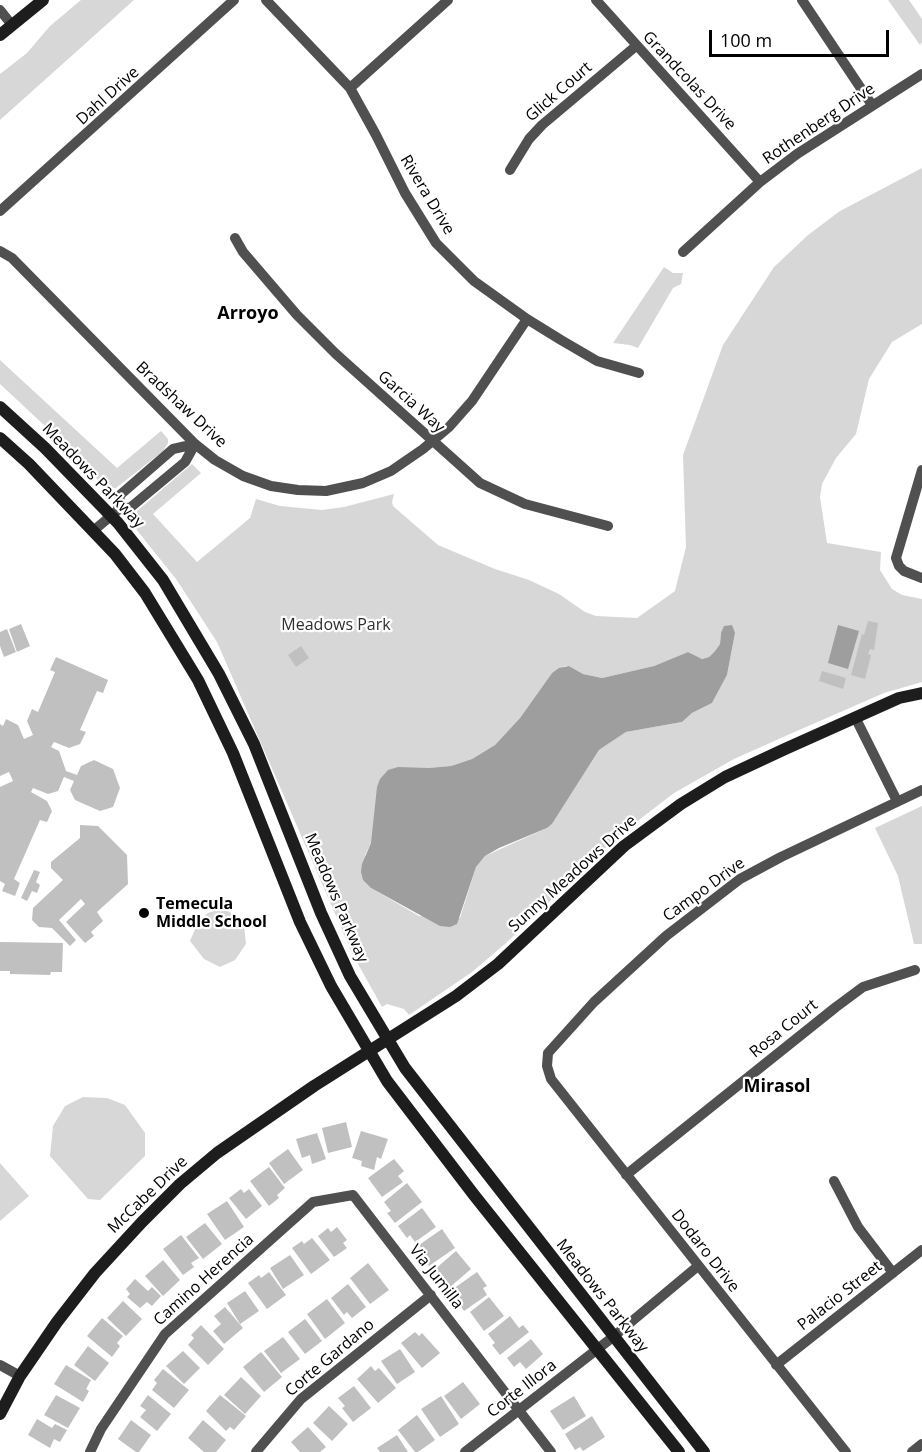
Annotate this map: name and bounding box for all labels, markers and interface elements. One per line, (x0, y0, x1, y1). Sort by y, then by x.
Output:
scale bar (712, 18, 892, 56)
street label: Grandcolas Drive (638, 28, 740, 134)
text: 100 m (720, 28, 772, 52)
street label: Glick Court (522, 58, 596, 126)
street label: Dahl Drive (73, 63, 143, 129)
street label: Rothenberg Drive (759, 79, 879, 169)
street label: Rivera Drive (396, 152, 458, 238)
district label: Arroyo (217, 303, 279, 325)
street label: Bradshaw Drive (131, 358, 231, 452)
street label: Garcia Way (374, 367, 448, 437)
street label: Meadows Parkway (38, 419, 148, 533)
park label: Meadows Park (281, 615, 391, 635)
street label: Sunny Meadows Drive (505, 812, 641, 936)
street label: Meadows Parkway (300, 830, 372, 966)
street label: Campo Drive (659, 854, 749, 926)
place label: Temecula Middle School (156, 894, 267, 932)
marker: Temecula Middle School (137, 906, 151, 920)
street label: Rosa Court (746, 996, 822, 1062)
district label: Mirasol (743, 1076, 811, 1098)
street label: McCabe Drive (104, 1152, 192, 1238)
street label: Dodaro Drive (667, 1206, 743, 1296)
street label: Camino Herencia (150, 1230, 258, 1330)
street label: Meadows Parkway (552, 1235, 652, 1357)
street label: Via Jumilla (405, 1241, 467, 1313)
street label: Palacio Street (794, 1257, 886, 1335)
street label: Corte Gardano (282, 1315, 378, 1401)
street label: Corte Illora (484, 1356, 560, 1422)

